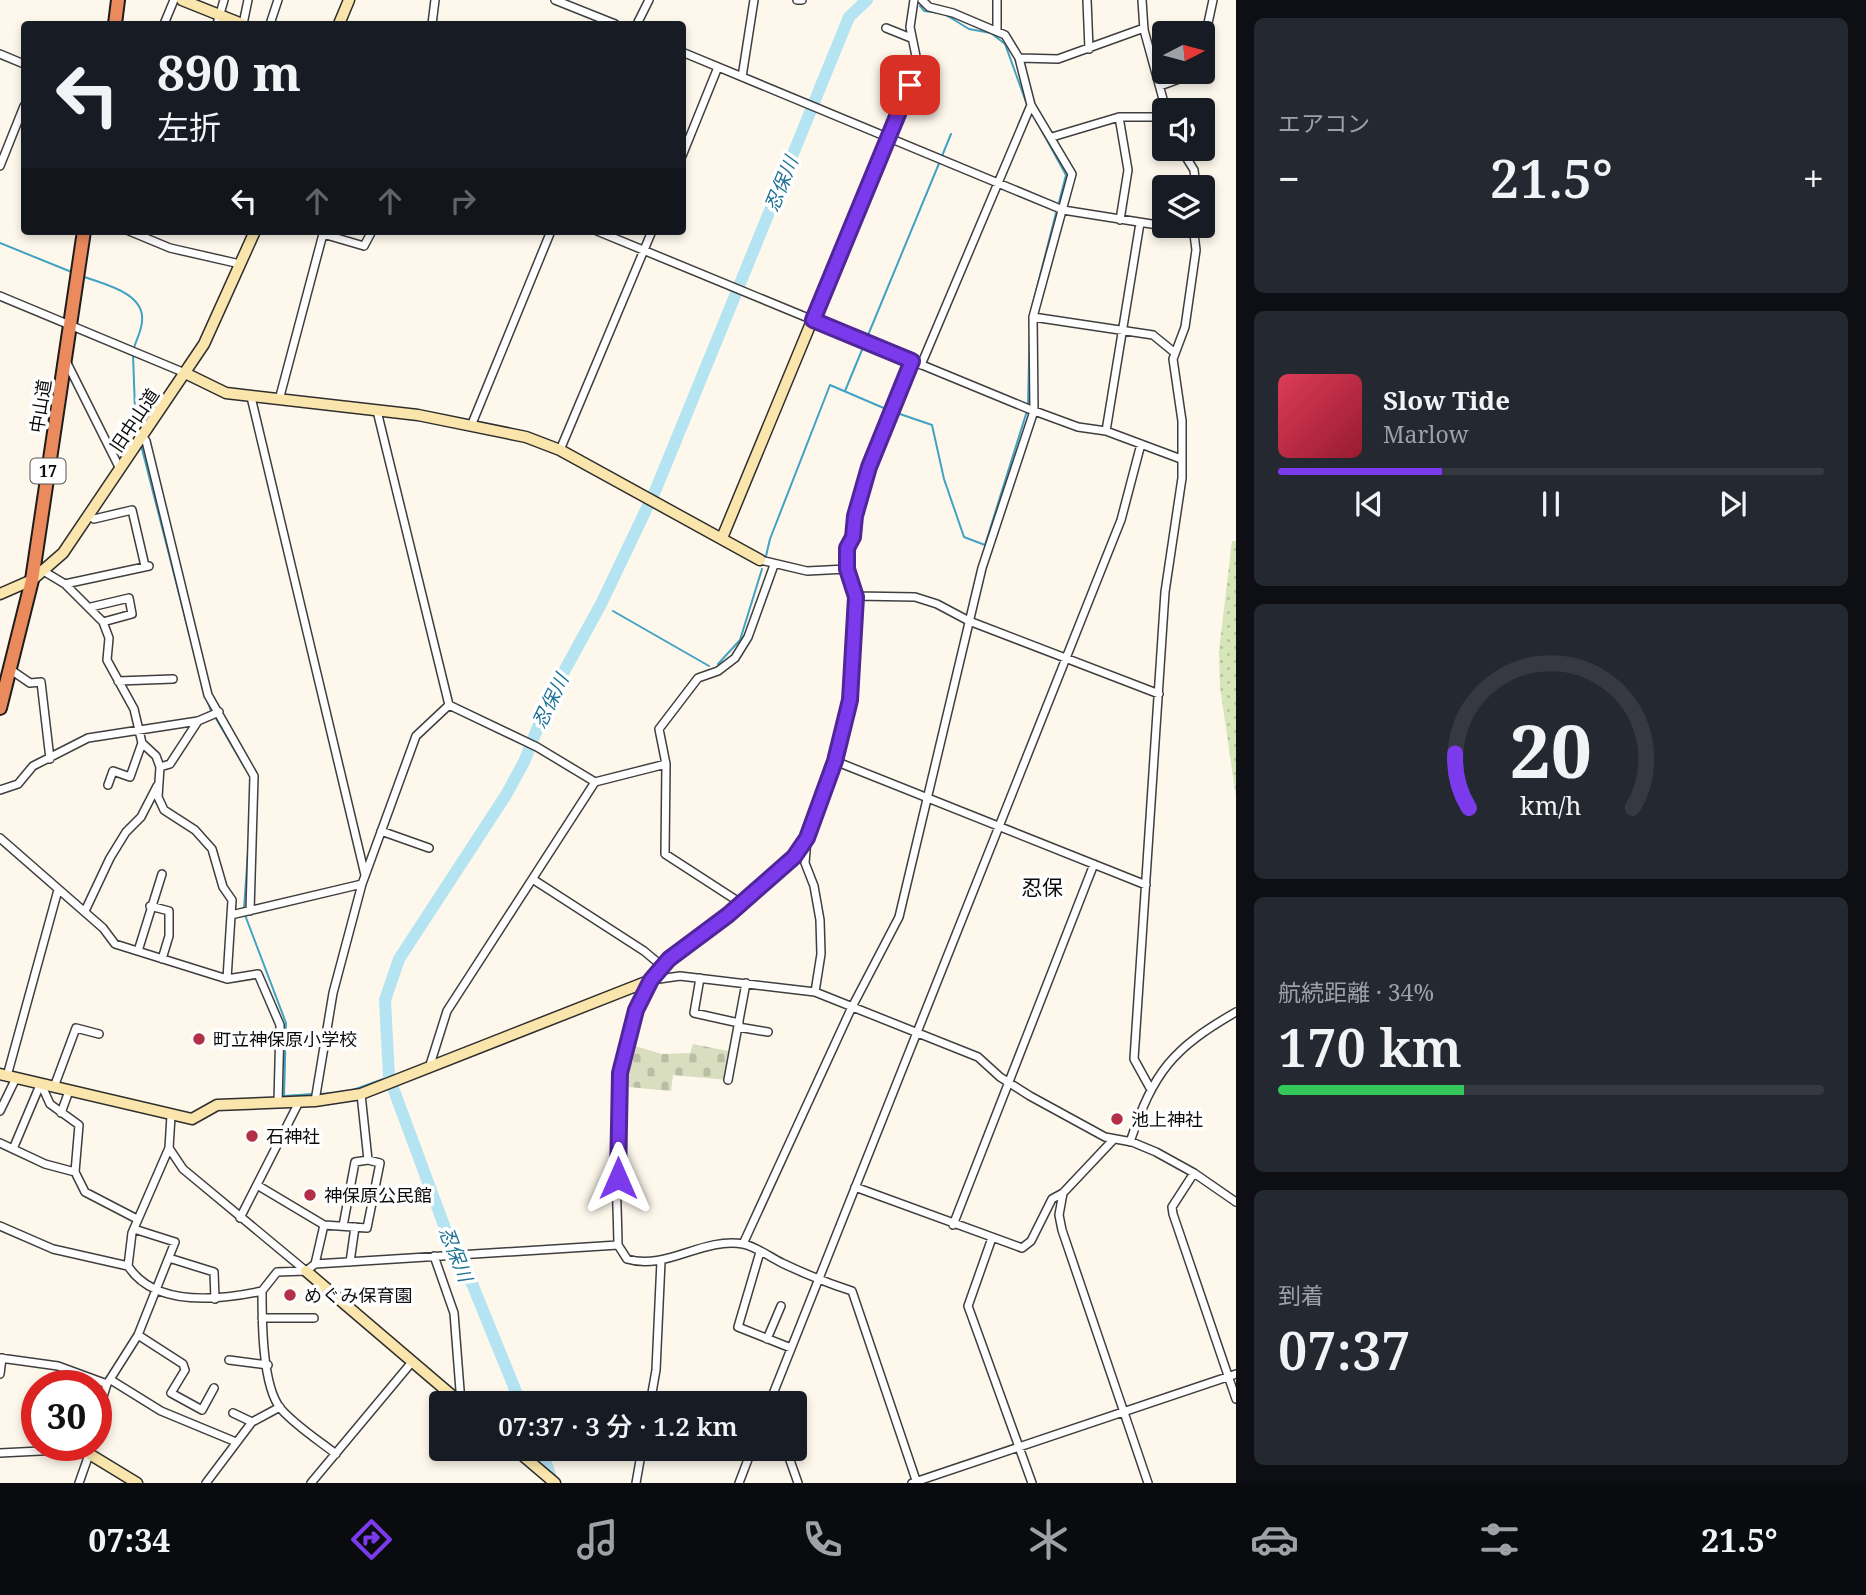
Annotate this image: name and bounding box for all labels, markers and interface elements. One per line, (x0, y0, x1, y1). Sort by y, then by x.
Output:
north arrow (1152, 21, 1214, 84)
map controls (1152, 21, 1215, 238)
text: 890 m (157, 39, 301, 105)
icon: left (42, 49, 133, 140)
pin (880, 55, 940, 115)
icon: arrive (891, 66, 929, 104)
button: sound (1152, 98, 1215, 161)
text: 左折 (157, 105, 221, 148)
text: エアコン (1278, 107, 1370, 139)
text: 21.5° (1490, 142, 1613, 213)
water label: 忍保川 (758, 151, 804, 215)
text: − (1278, 152, 1300, 204)
text: + (1803, 152, 1824, 204)
button: layers (1152, 175, 1215, 238)
icon: left (225, 182, 263, 220)
icon: ahead (298, 182, 336, 220)
icon: ahead (371, 182, 409, 220)
icon: right (444, 182, 482, 220)
street label: 中山道 (24, 377, 56, 435)
text: Slow Tide (1383, 382, 1510, 418)
street label: 旧中山道 (104, 383, 164, 457)
text: Marlow (1383, 418, 1469, 450)
road number: 17 (30, 458, 66, 484)
icon: previous (1350, 485, 1388, 523)
icon: pause (1532, 485, 1570, 523)
icon: next (1714, 485, 1752, 523)
water label: 忍保川 (526, 668, 575, 732)
text: 20 (1510, 700, 1592, 799)
text: km/h (1520, 787, 1582, 821)
district label: 忍保 (1021, 873, 1063, 901)
text: 航続距離 · 34% (1278, 976, 1434, 1008)
text: 170 km (1278, 1011, 1462, 1082)
place label: 町立神保原小学校 (213, 1027, 357, 1051)
marker: 町立神保原小学校 (191, 1031, 207, 1047)
place label: 池上神社 (1131, 1107, 1203, 1131)
marker: 池上神社 (1109, 1111, 1125, 1127)
place label: 石神社 (266, 1124, 320, 1148)
marker: 石神社 (244, 1128, 260, 1144)
position arrow (581, 1141, 655, 1215)
place label: 神保原公民館 (324, 1183, 432, 1207)
marker: 神保原公民館 (302, 1187, 318, 1203)
water label: 忍保川 (433, 1223, 479, 1287)
text: 到着 (1278, 1279, 1324, 1311)
place label: めぐみ保育園 (304, 1283, 413, 1307)
marker: めぐみ保育園 (282, 1287, 298, 1303)
text: 07:37 (1278, 1314, 1411, 1385)
speed limit sign: 30 (21, 1370, 112, 1461)
text: 07:37 · 3 分 · 1.2 km (498, 1408, 738, 1444)
icon: directions (347, 1515, 396, 1564)
icon: music (573, 1515, 622, 1564)
icon: phone (798, 1515, 847, 1564)
icon: climate (1024, 1515, 1073, 1564)
icon: car (1250, 1515, 1299, 1564)
icon: filters (1475, 1515, 1524, 1564)
text: 07:34 (88, 1518, 170, 1561)
text: 21.5° (1701, 1518, 1778, 1561)

